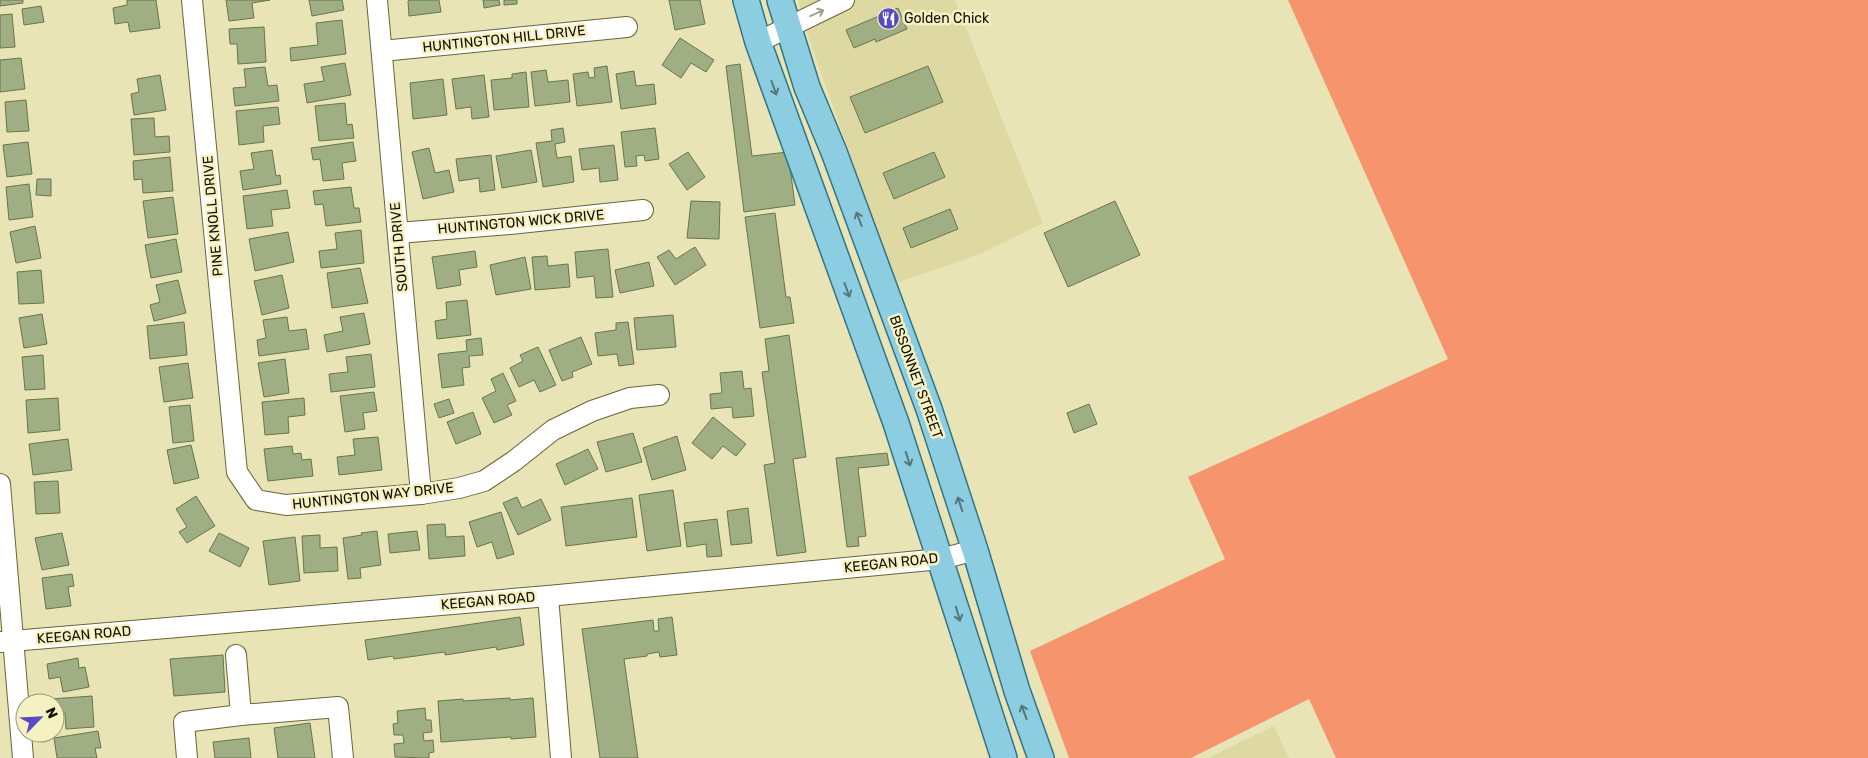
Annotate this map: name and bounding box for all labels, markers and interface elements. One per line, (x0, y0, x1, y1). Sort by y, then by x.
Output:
restaurant icon: Golden Chick (876, 6, 900, 30)
one-way arrow (809, 8, 824, 18)
place label: Golden Chick (904, 10, 990, 27)
street label: HUNTINGTON HILL DRIVE (422, 22, 586, 56)
one-way arrow (770, 79, 779, 95)
street label: PINE KNOLL DRIVE (199, 155, 227, 277)
street label: SOUTH DRIVE (387, 202, 411, 292)
street label: HUNTINGTON WICK DRIVE (437, 206, 605, 238)
one-way arrow (854, 211, 863, 227)
one-way arrow (843, 282, 852, 297)
street label: BISSONNET STREET (886, 313, 946, 441)
one-way arrow (904, 451, 913, 467)
street label: HUNTINGTON WAY DRIVE (291, 479, 455, 513)
one-way arrow (954, 496, 964, 512)
street label: KEEGAN ROAD (843, 550, 939, 576)
street label: KEEGAN ROAD (440, 588, 536, 614)
one-way arrow (953, 606, 963, 622)
street label: KEEGAN ROAD (36, 622, 132, 648)
north arrow (15, 693, 65, 743)
text: N (42, 705, 61, 721)
one-way arrow (1019, 705, 1028, 720)

